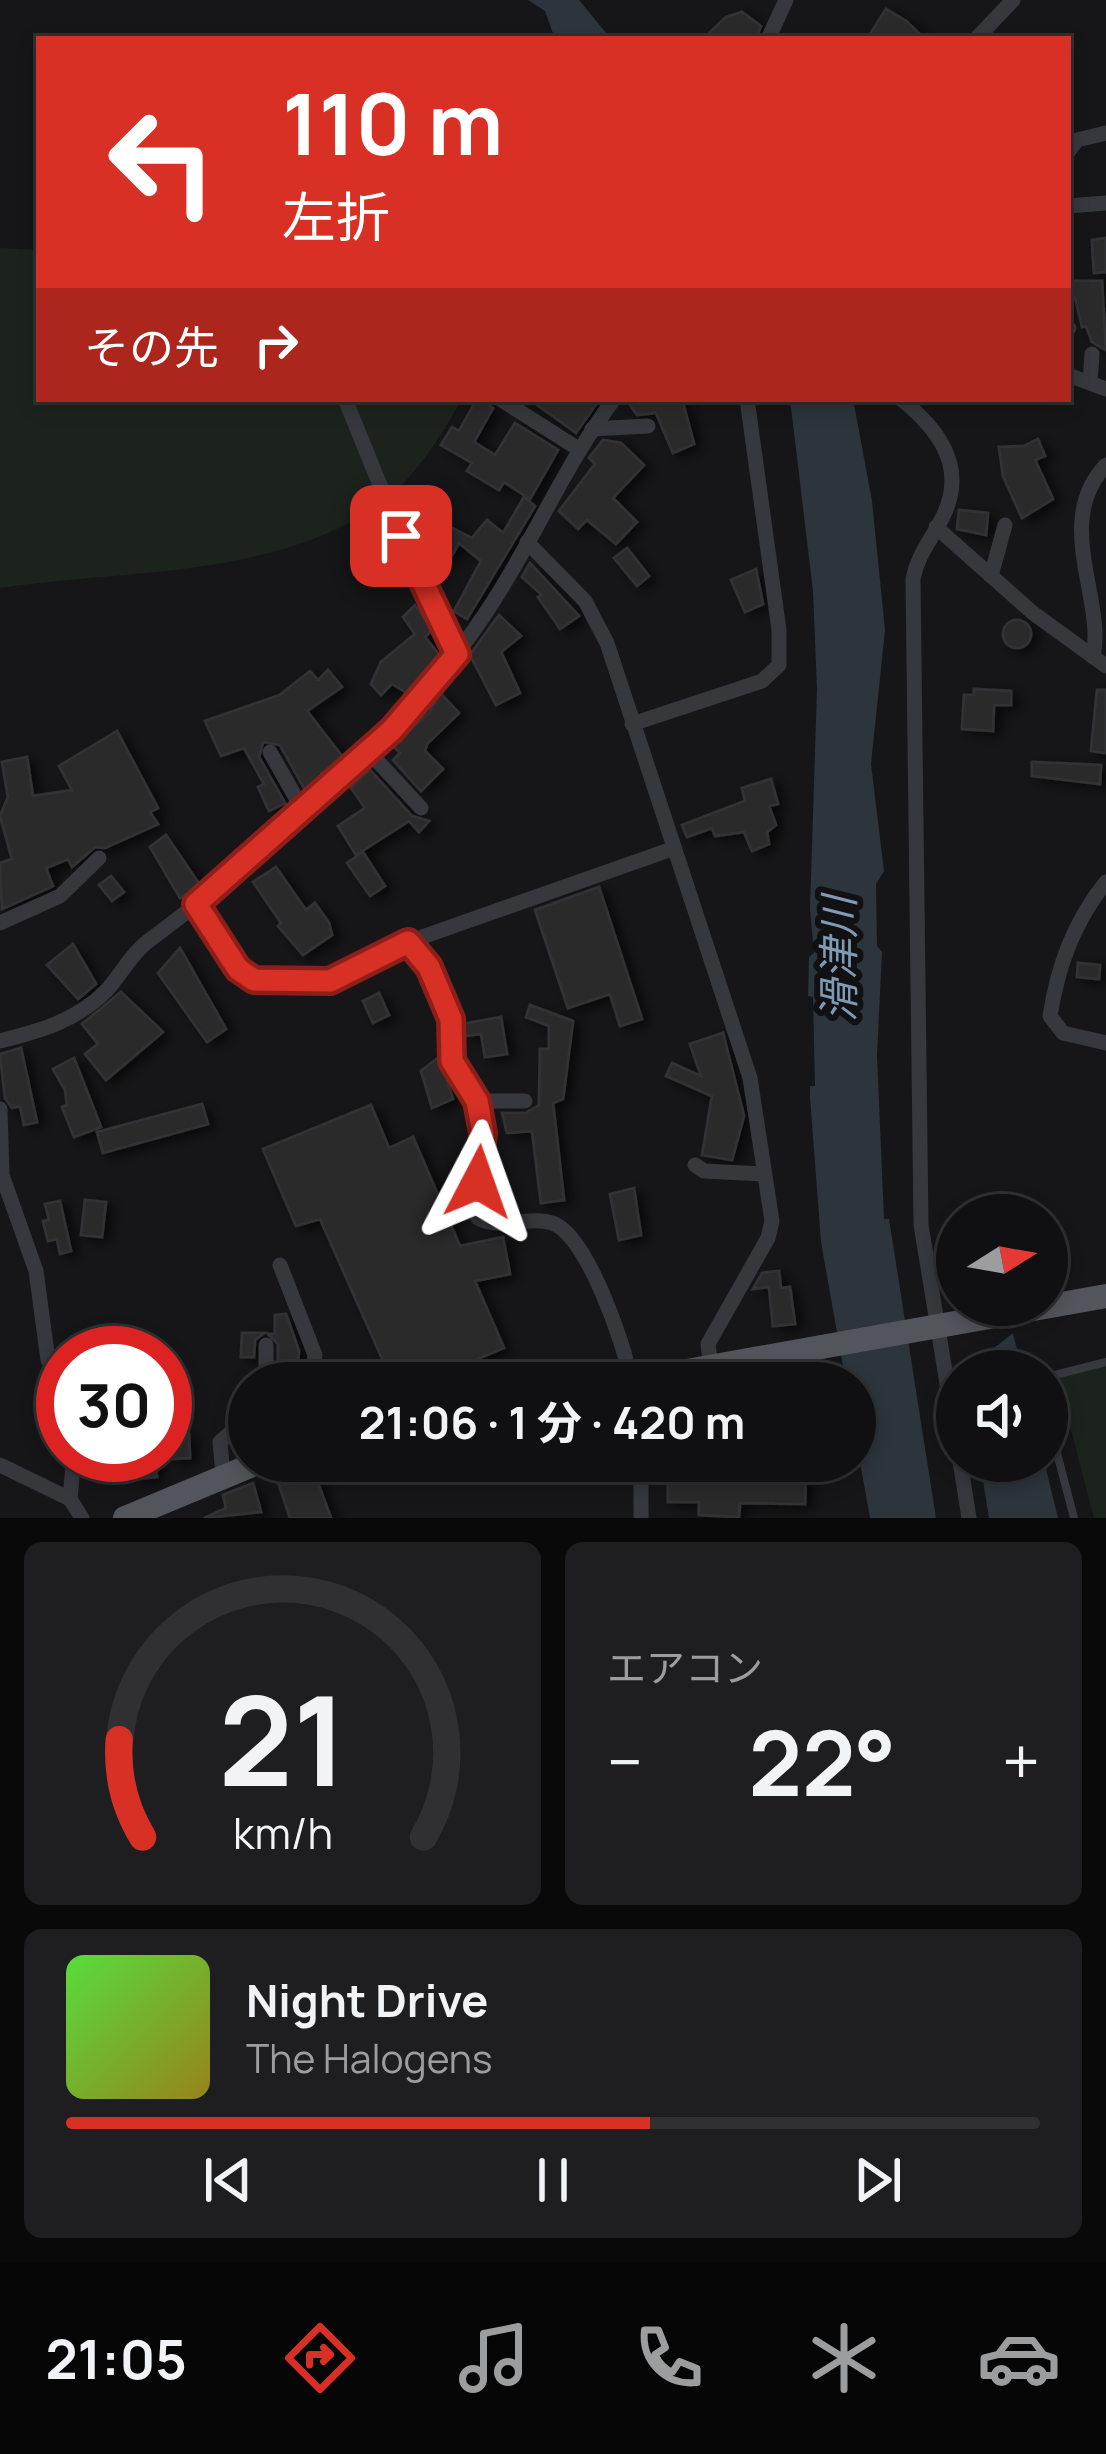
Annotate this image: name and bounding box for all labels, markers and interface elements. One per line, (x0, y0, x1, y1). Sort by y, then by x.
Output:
text: 110 m (282, 65, 503, 180)
icon: left (84, 84, 240, 240)
text: 左折 (282, 179, 390, 253)
icon: right (243, 312, 309, 378)
text: その先 (84, 316, 219, 378)
pin (350, 485, 452, 587)
icon: arrive (368, 503, 434, 569)
water label: 滑津川 (809, 892, 867, 1022)
position arrow (415, 1119, 541, 1245)
north arrow (936, 1194, 1068, 1326)
map controls (936, 1194, 1068, 1482)
speed limit sign: 30 (36, 1326, 192, 1482)
button: sound (936, 1350, 1068, 1482)
text: 21:06 · 1 分 · 420 m (359, 1391, 745, 1453)
text: エアコン (607, 1640, 763, 1694)
text: 21 (218, 1653, 347, 1823)
text: 22° (748, 1700, 896, 1823)
text: − (607, 1716, 643, 1806)
text: + (1002, 1716, 1040, 1806)
text: km/h (233, 1802, 332, 1861)
text: Night Drive (246, 1969, 488, 2031)
text: The Halogens (246, 2031, 493, 2085)
icon: previous (195, 2147, 261, 2213)
icon: pause (520, 2147, 586, 2213)
icon: next (845, 2147, 911, 2213)
icon: directions (278, 2316, 362, 2400)
icon: music (452, 2316, 536, 2400)
icon: phone (627, 2316, 711, 2400)
icon: climate (802, 2316, 886, 2400)
icon: car (977, 2316, 1061, 2400)
text: 21:05 (45, 2321, 187, 2395)

